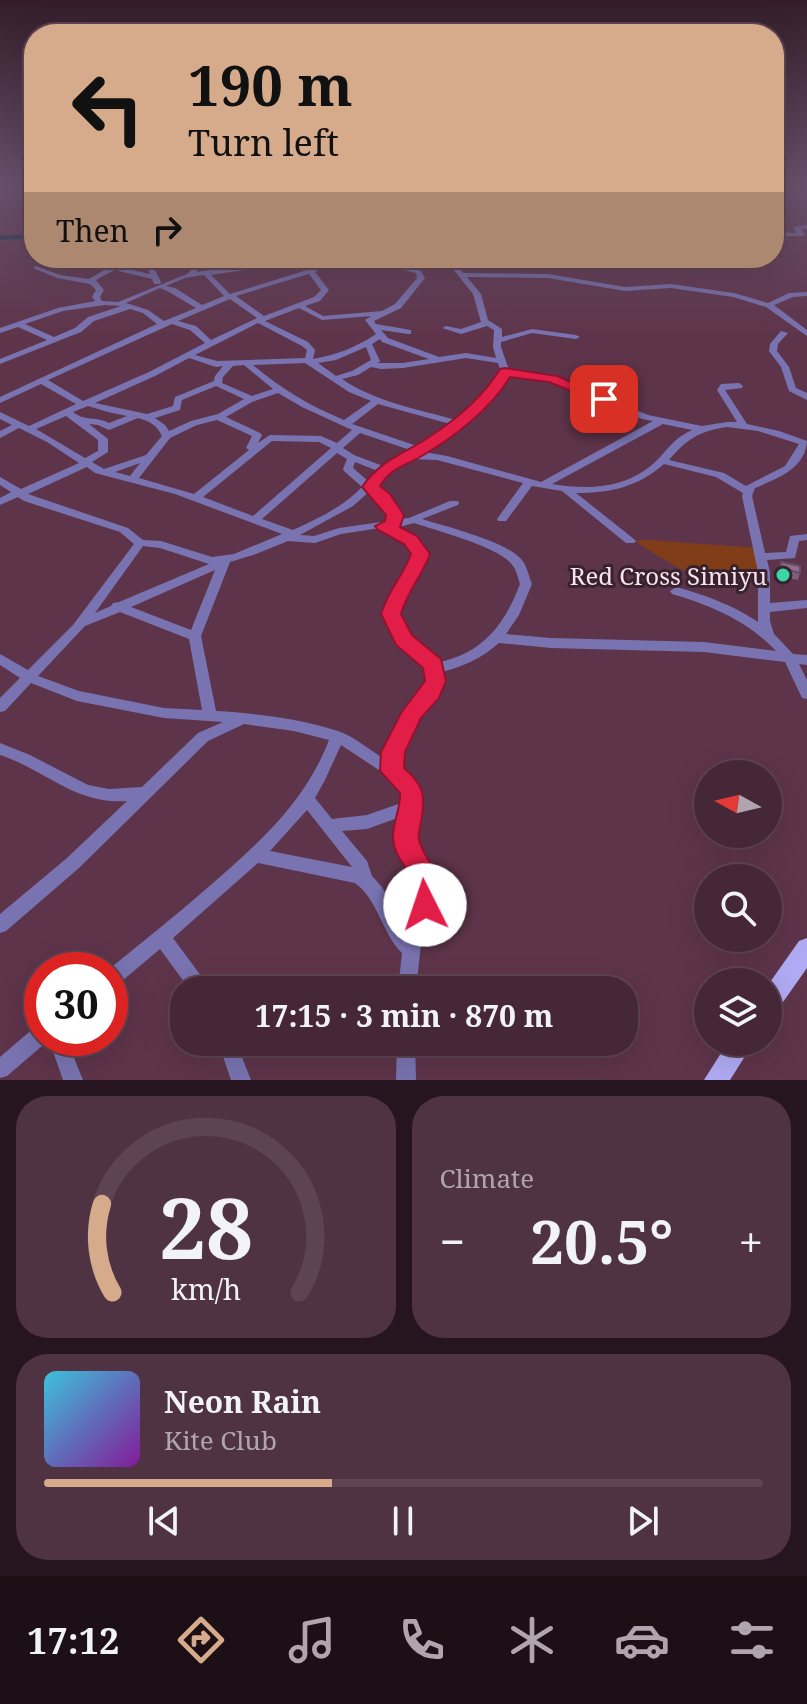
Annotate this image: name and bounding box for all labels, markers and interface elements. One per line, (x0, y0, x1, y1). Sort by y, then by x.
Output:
text: 190 m (188, 46, 353, 122)
icon: left (56, 56, 160, 160)
text: Turn left (188, 118, 339, 167)
icon: right (145, 208, 189, 252)
text: Then (56, 210, 129, 251)
pin (570, 365, 638, 433)
icon: arrive (582, 377, 626, 421)
place label: Red Cross Simiyu (570, 559, 767, 592)
marker: Red Cross Simiyu (774, 566, 792, 584)
north arrow (694, 760, 782, 848)
map controls (694, 760, 782, 1056)
position arrow (383, 863, 467, 947)
button: search (694, 864, 782, 952)
speed limit sign: 30 (24, 952, 128, 1056)
button: layers (694, 968, 782, 1056)
text: 17:15 · 3 min · 870 m (255, 995, 553, 1036)
text: Climate (440, 1160, 534, 1196)
text: 28 (159, 1170, 253, 1283)
text: 20.5° (530, 1200, 673, 1282)
text: − (440, 1211, 465, 1271)
text: + (738, 1211, 763, 1271)
text: km/h (171, 1269, 241, 1308)
text: Neon Rain (164, 1381, 321, 1422)
text: Kite Club (164, 1422, 277, 1458)
icon: previous (142, 1499, 186, 1543)
icon: pause (381, 1499, 425, 1543)
icon: next (621, 1499, 665, 1543)
icon: directions (173, 1612, 229, 1668)
icon: music (284, 1612, 340, 1668)
icon: phone (394, 1612, 450, 1668)
icon: climate (504, 1612, 560, 1668)
icon: car (614, 1612, 670, 1668)
icon: filters (724, 1612, 780, 1668)
text: 17:12 (27, 1616, 119, 1665)

